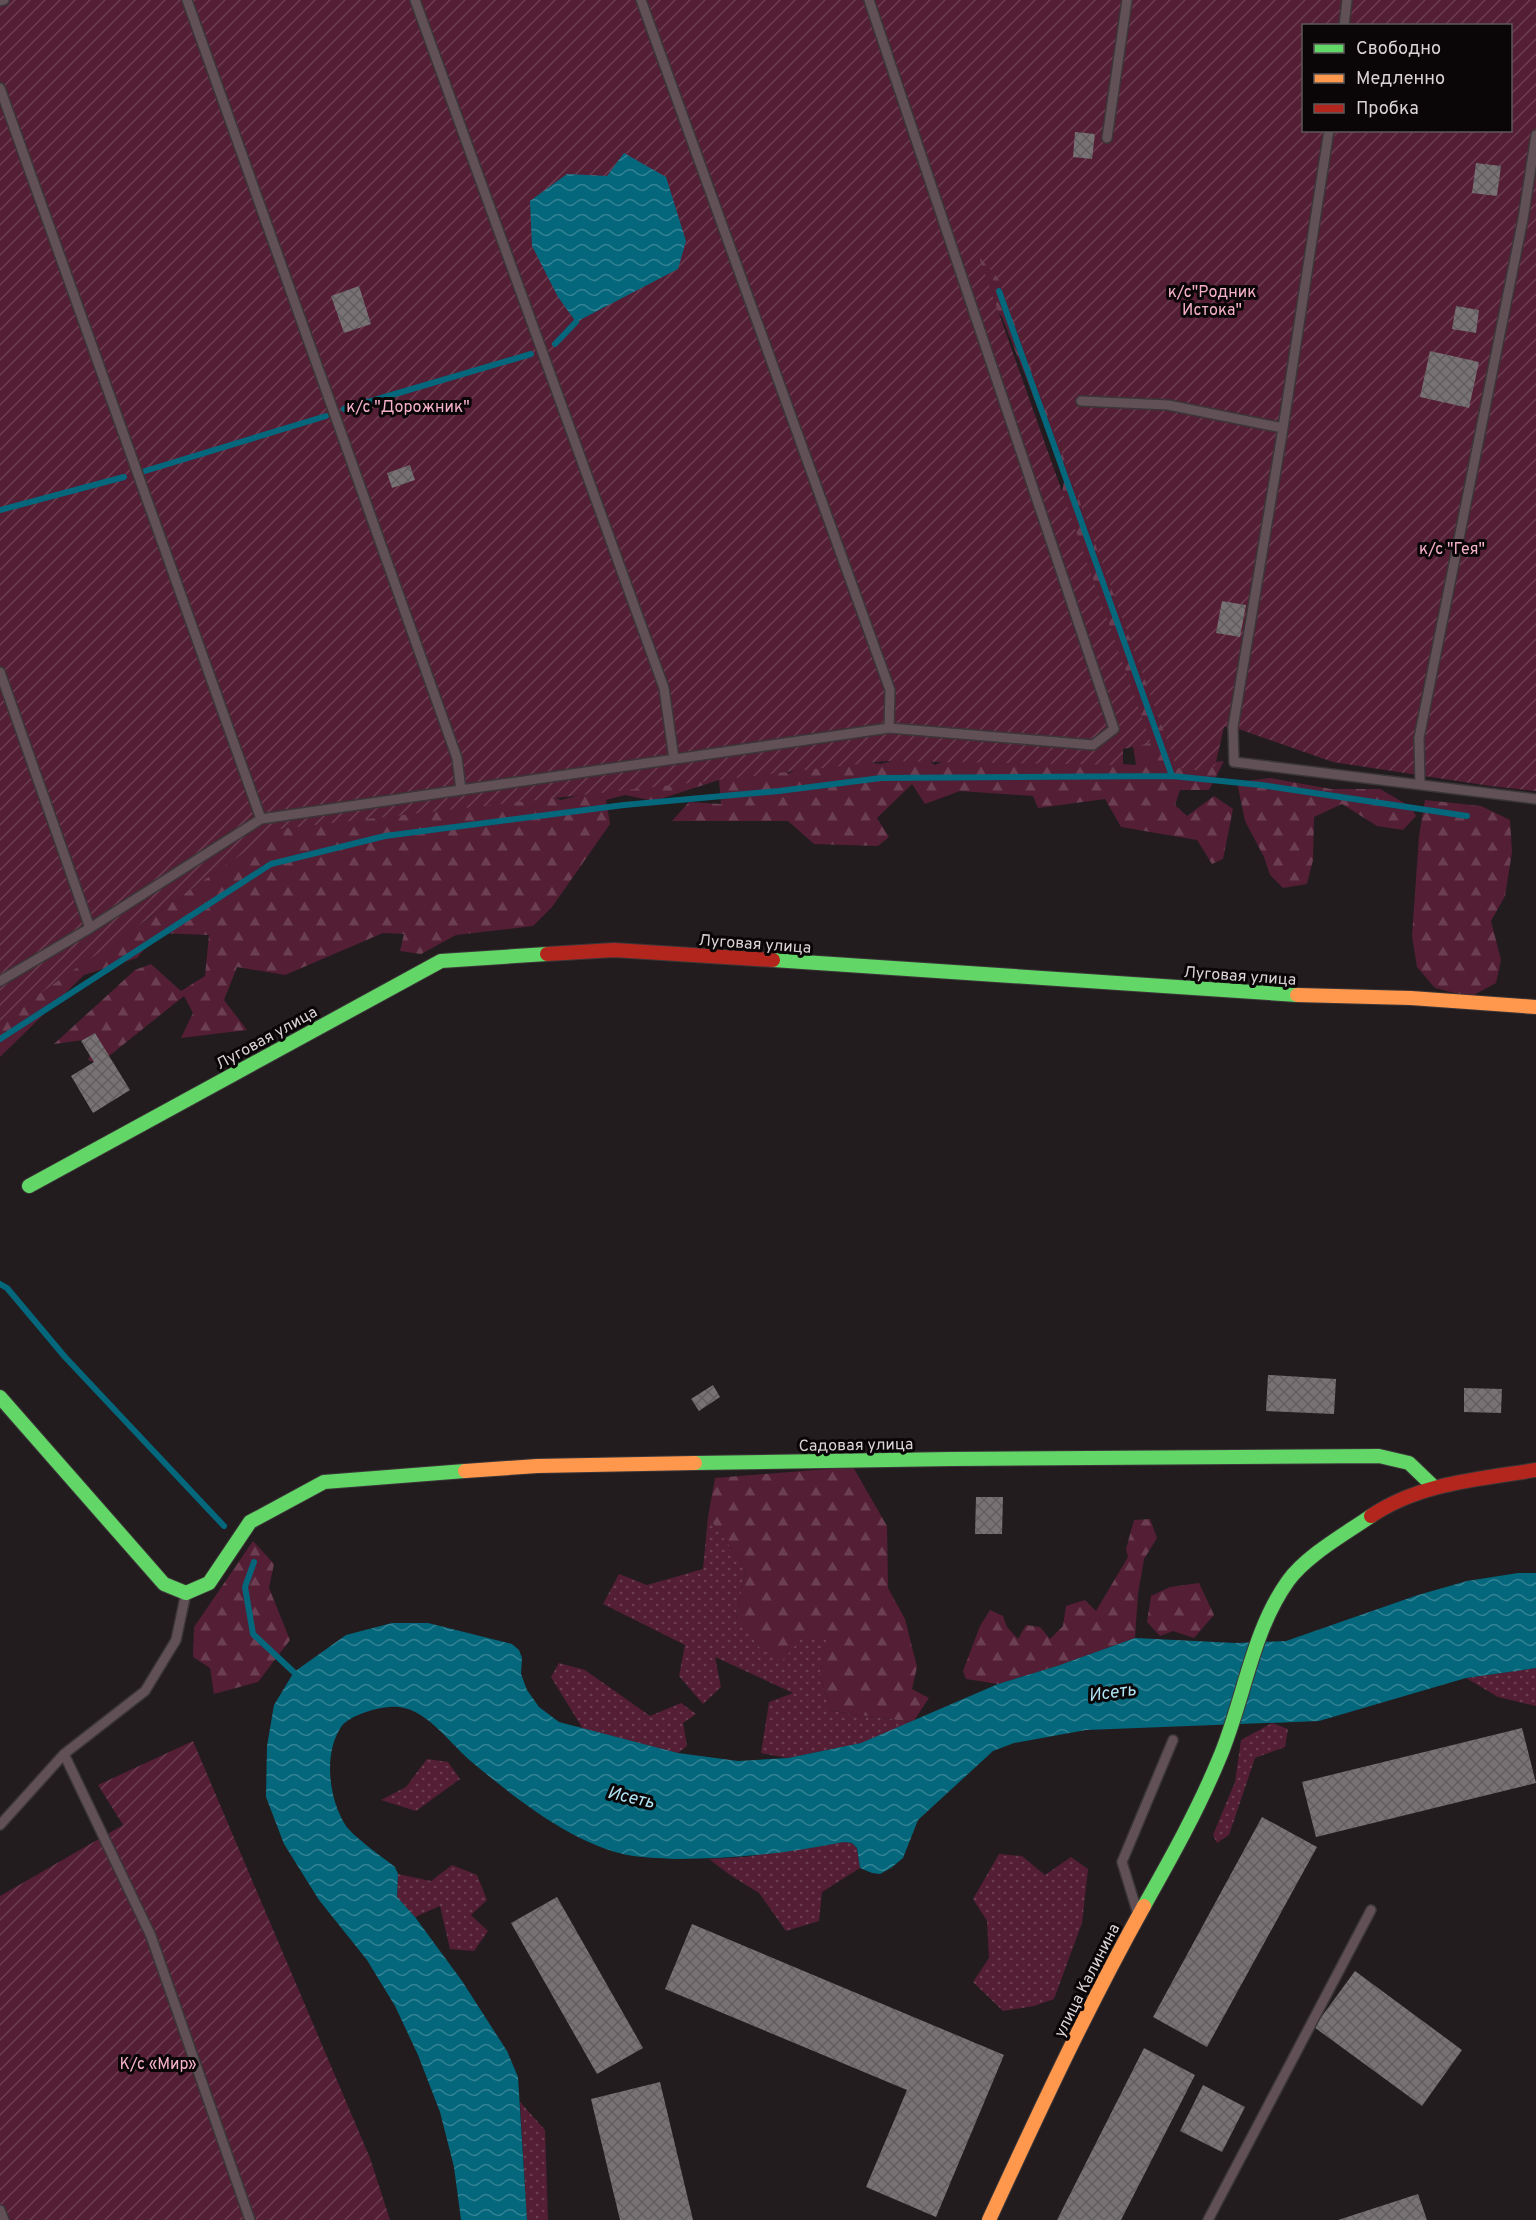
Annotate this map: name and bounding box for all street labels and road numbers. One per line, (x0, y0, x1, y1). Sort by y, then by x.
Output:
street label: Луговая улица (698, 931, 812, 959)
street label: Луговая улица (1183, 963, 1297, 991)
street label: Луговая улица (213, 1003, 321, 1075)
street label: Садовая улица (798, 1435, 914, 1457)
street label: улица Калинина (1050, 1921, 1125, 2041)

